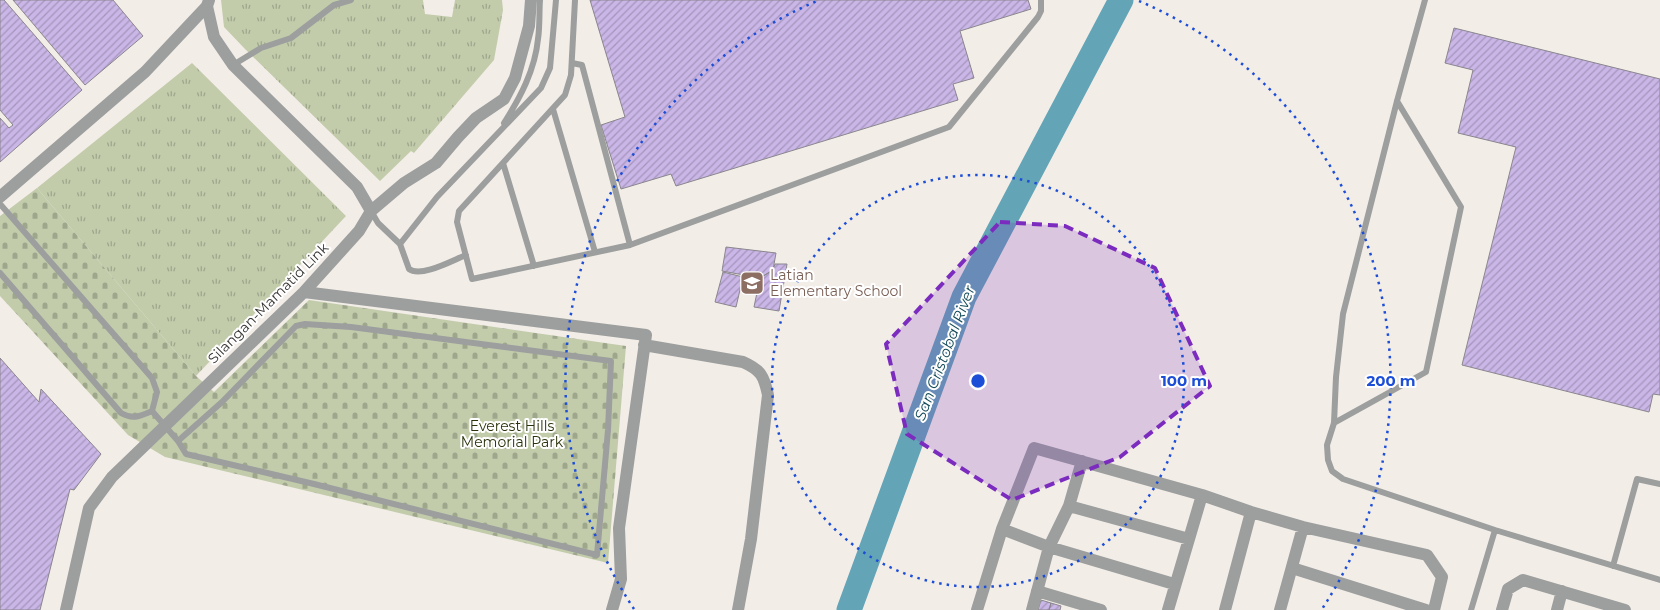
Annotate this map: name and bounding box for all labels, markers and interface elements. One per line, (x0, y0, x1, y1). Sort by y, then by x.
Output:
street label: Silangan-Mamatid Link (204, 238, 333, 367)
place label: Latian Elementary School (770, 266, 902, 300)
school or university icon: Latian Elementary School (739, 270, 765, 296)
water label: San Cristobal River (910, 282, 979, 423)
text: 100 m (1161, 371, 1207, 390)
text: 200 m (1366, 371, 1416, 390)
centre of rings (969, 372, 987, 390)
park label: Everest Hills Memorial Park (461, 417, 564, 451)

